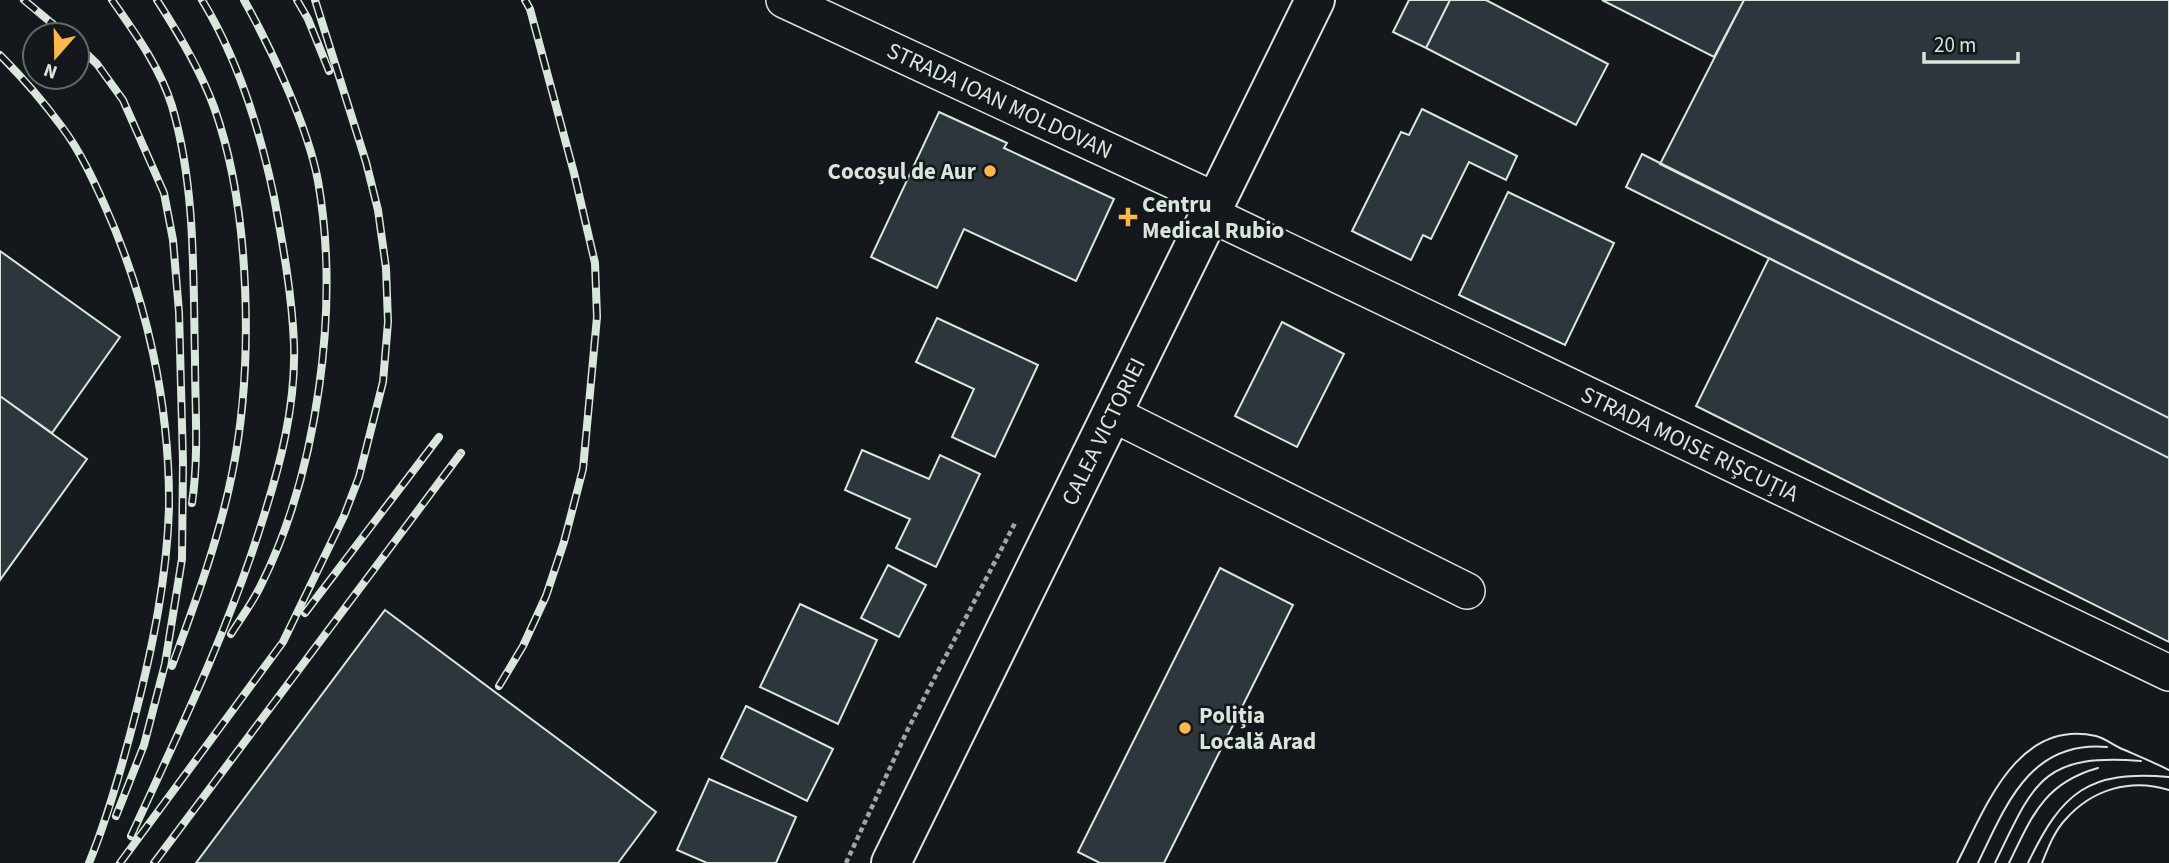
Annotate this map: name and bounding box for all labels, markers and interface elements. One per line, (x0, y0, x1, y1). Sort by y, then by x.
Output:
north arrow (21, 21, 91, 91)
scale bar (1924, 21, 2018, 65)
text: 20 m (1934, 30, 1976, 60)
street label: STRADA IOAN MOLDOVAN (882, 34, 1118, 167)
text: N (40, 56, 61, 85)
place label: Cocoșul de Aur (828, 155, 977, 188)
marker: Cocoșul de Aur (982, 163, 998, 179)
place label: Centru Medical Rubio (1142, 188, 1284, 247)
marker: Centru Medical Rubio (1120, 209, 1136, 225)
street label: CALEA VICTORIEI (1053, 352, 1154, 511)
street label: STRADA MOISE RIȘCUȚIA (1575, 378, 1804, 511)
place label: Poliția Locală Arad (1199, 699, 1316, 758)
marker: Poliția Locală Arad (1177, 720, 1193, 736)

